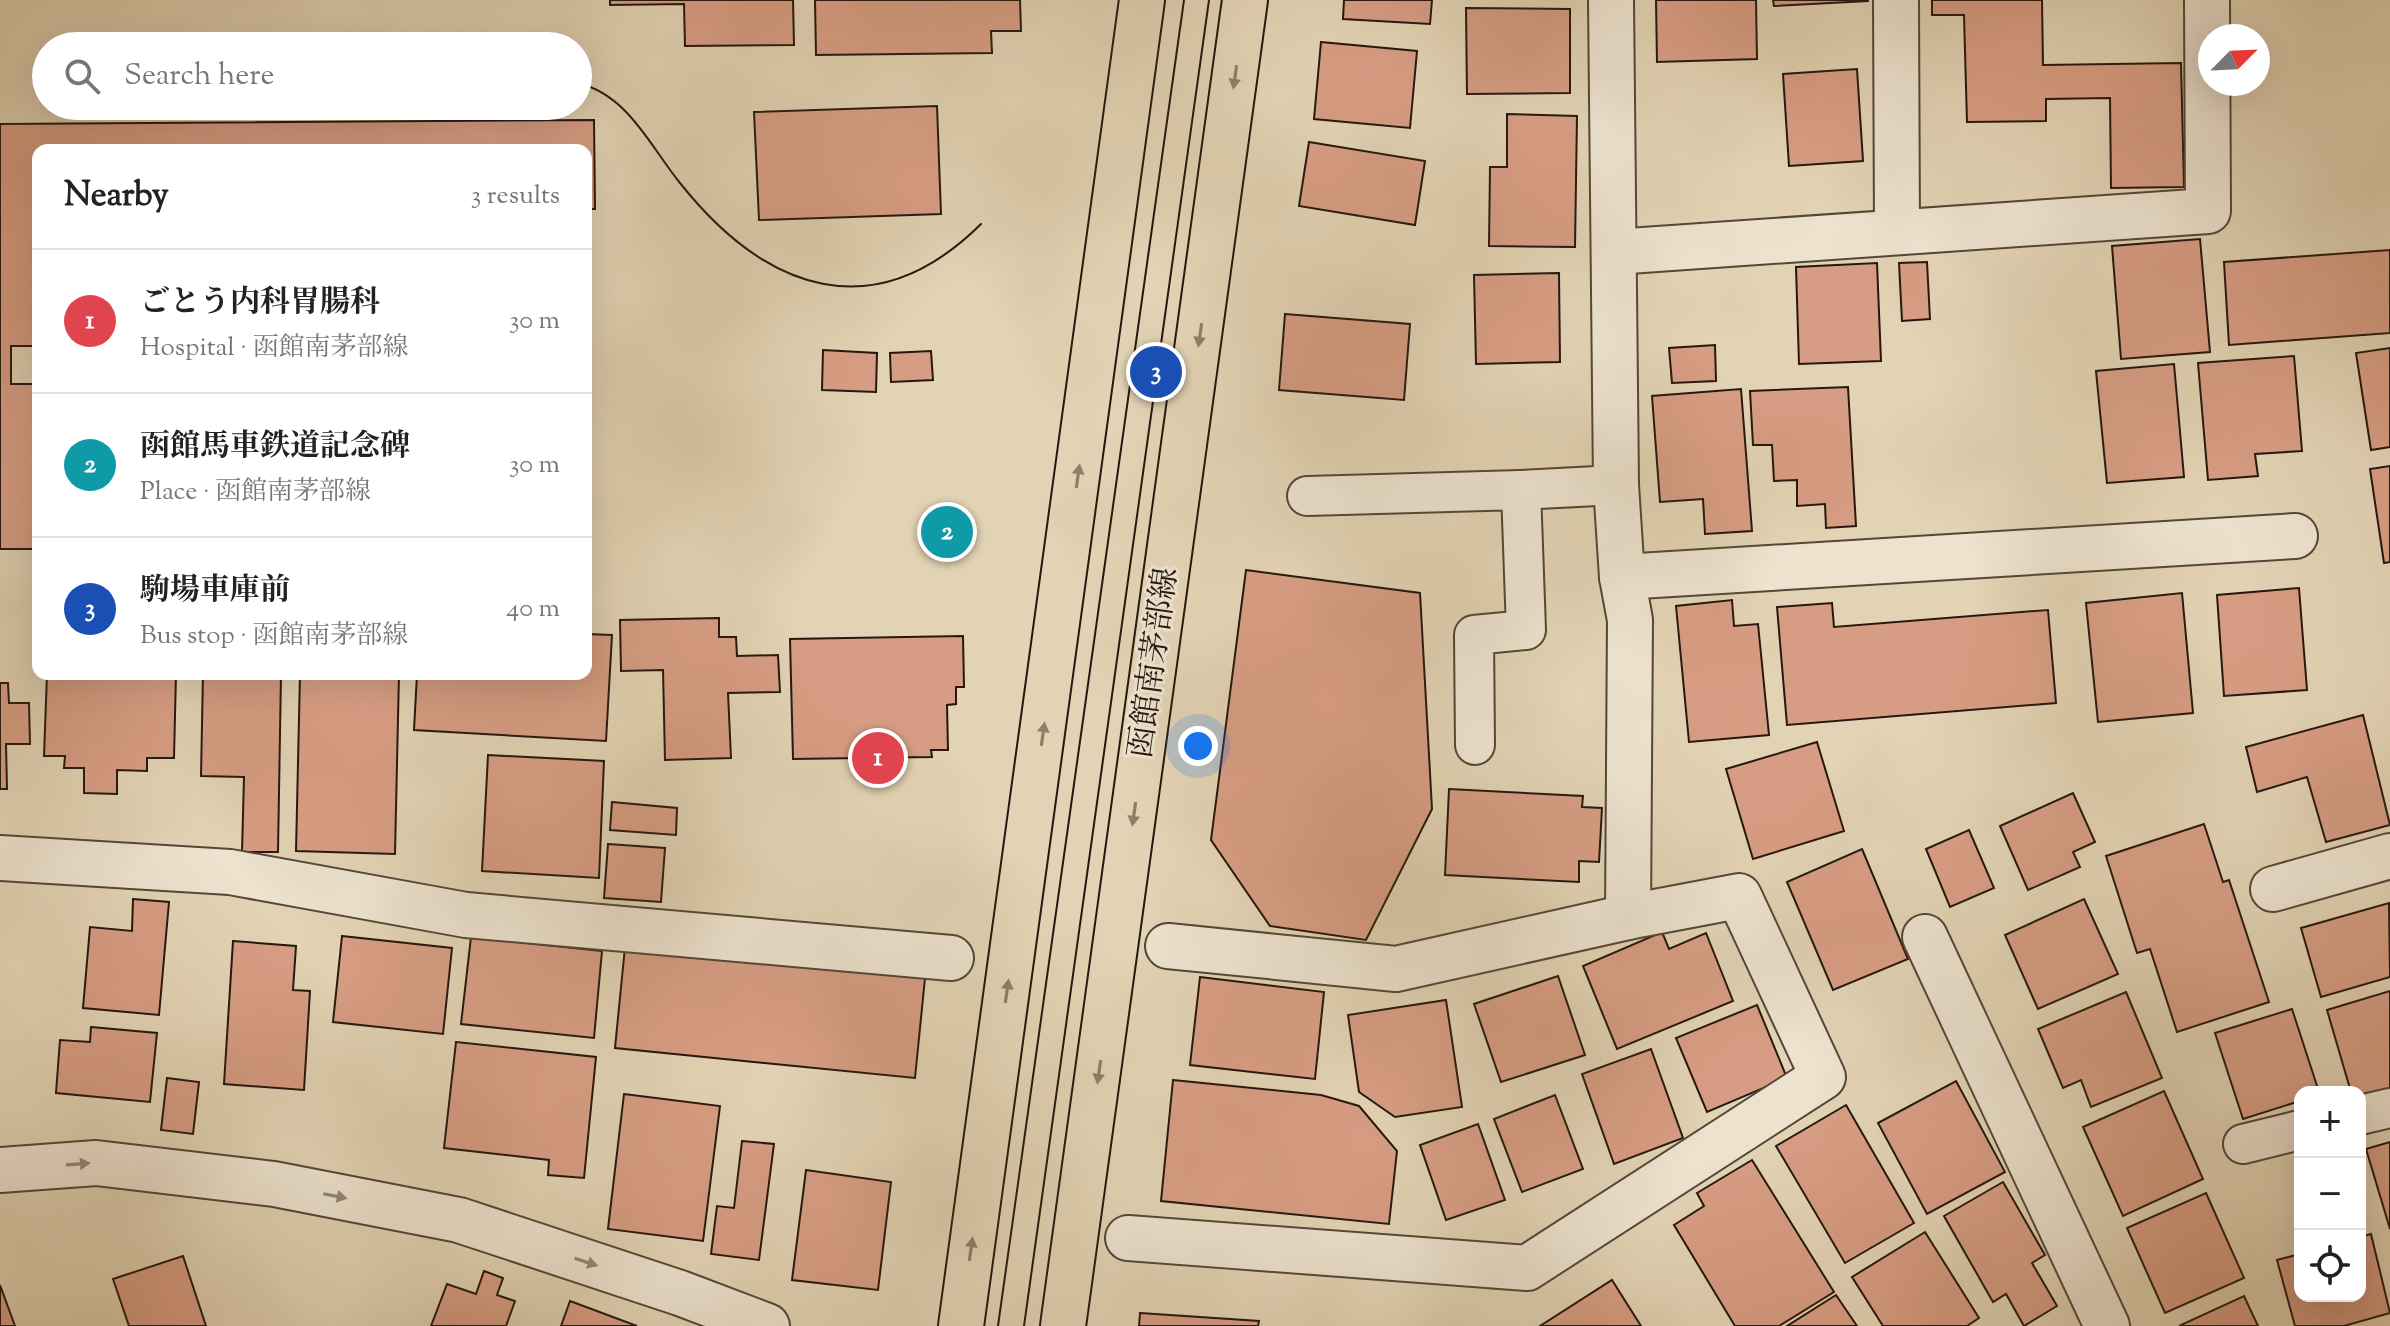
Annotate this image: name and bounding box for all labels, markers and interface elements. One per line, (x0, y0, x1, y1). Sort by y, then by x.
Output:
north arrow (2198, 24, 2270, 96)
search box (32, 32, 592, 120)
icon: search (60, 54, 104, 98)
text: Search here (124, 55, 274, 98)
one-way arrow (1228, 65, 1241, 90)
text: Nearby (64, 172, 169, 221)
text: 3 results (471, 178, 560, 215)
text: ごとう内科胃腸科 (140, 282, 380, 325)
text: 1 (86, 303, 94, 340)
text: 30 m (509, 303, 560, 340)
one-way arrow (1193, 323, 1206, 348)
text: Hospital · 函館南茅部線 (140, 330, 408, 367)
pin: 3 (1130, 342, 1182, 402)
text: 函館馬車鉄道記念碑 (140, 426, 410, 469)
text: 2 (84, 447, 96, 484)
text: 30 m (509, 447, 560, 484)
one-way arrow (1072, 463, 1085, 488)
text: Place · 函館南茅部線 (140, 474, 371, 511)
pin: 2 (921, 502, 973, 562)
street label: 函館南茅部線 (1119, 565, 1191, 761)
text: 駒場車庫前 (140, 570, 290, 613)
text: 3 (85, 591, 95, 628)
text: 40 m (506, 591, 560, 628)
text: Bus stop · 函館南茅部線 (140, 618, 408, 655)
one-way arrow (1037, 721, 1050, 746)
your location (1178, 726, 1218, 766)
pin: 1 (852, 728, 904, 788)
one-way arrow (1128, 802, 1141, 827)
one-way arrow (1001, 978, 1014, 1003)
one-way arrow (1092, 1060, 1105, 1085)
map controls (2294, 1086, 2366, 1302)
button: + (2294, 1086, 2366, 1158)
one-way arrow (66, 1157, 91, 1170)
button: − (2294, 1158, 2366, 1230)
one-way arrow (323, 1190, 348, 1202)
button: locate (2294, 1230, 2366, 1302)
one-way arrow (965, 1236, 978, 1261)
one-way arrow (575, 1256, 599, 1268)

